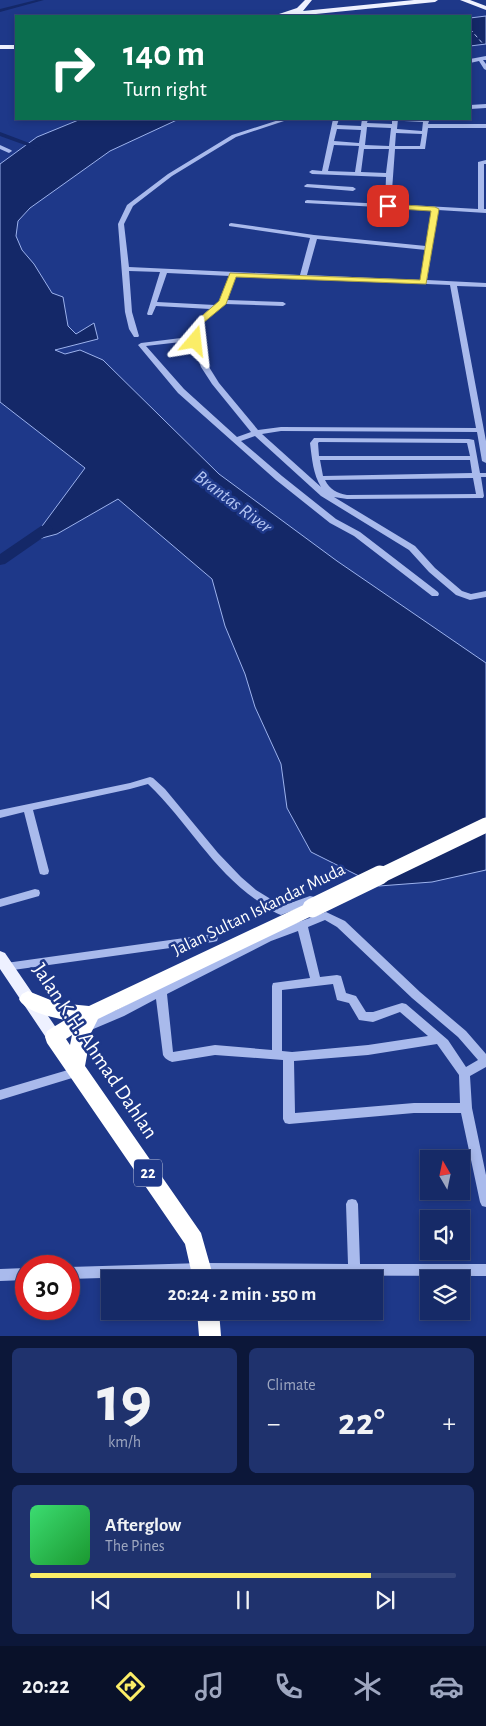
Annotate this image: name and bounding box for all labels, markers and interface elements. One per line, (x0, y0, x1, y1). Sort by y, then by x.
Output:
icon: right (40, 35, 105, 100)
text: 140 m (123, 37, 205, 72)
text: Turn right (123, 78, 207, 100)
pin (367, 185, 409, 227)
icon: arrive (374, 192, 402, 220)
position arrow (168, 314, 220, 366)
water label: Brantas River (191, 467, 276, 537)
street label: Jalan Sultan Iskandar Muda (170, 860, 348, 960)
street label: Jalan K.H. Ahmad Dahlan (29, 960, 161, 1142)
north arrow (420, 1150, 470, 1200)
map controls (420, 1150, 470, 1320)
road number: 22 (134, 1160, 162, 1186)
button: sound (420, 1210, 470, 1260)
speed limit sign: 30 (15, 1255, 80, 1320)
button: layers (420, 1270, 470, 1320)
text: 20:24 · 2 min · 550 m (168, 1285, 316, 1304)
text: 19 (97, 1368, 152, 1433)
text: Climate (267, 1377, 316, 1393)
text: 22° (338, 1404, 385, 1442)
text: − (267, 1410, 280, 1438)
text: + (443, 1410, 456, 1438)
text: km/h (108, 1434, 141, 1450)
text: Afterglow (105, 1516, 181, 1535)
text: The Pines (105, 1538, 165, 1554)
icon: previous (87, 1586, 115, 1614)
icon: pause (229, 1586, 257, 1614)
icon: next (371, 1586, 399, 1614)
icon: directions (113, 1669, 148, 1704)
icon: music (192, 1669, 227, 1704)
icon: phone (271, 1669, 306, 1704)
icon: climate (350, 1669, 385, 1704)
icon: car (429, 1669, 464, 1704)
text: 20:22 (22, 1675, 70, 1697)

